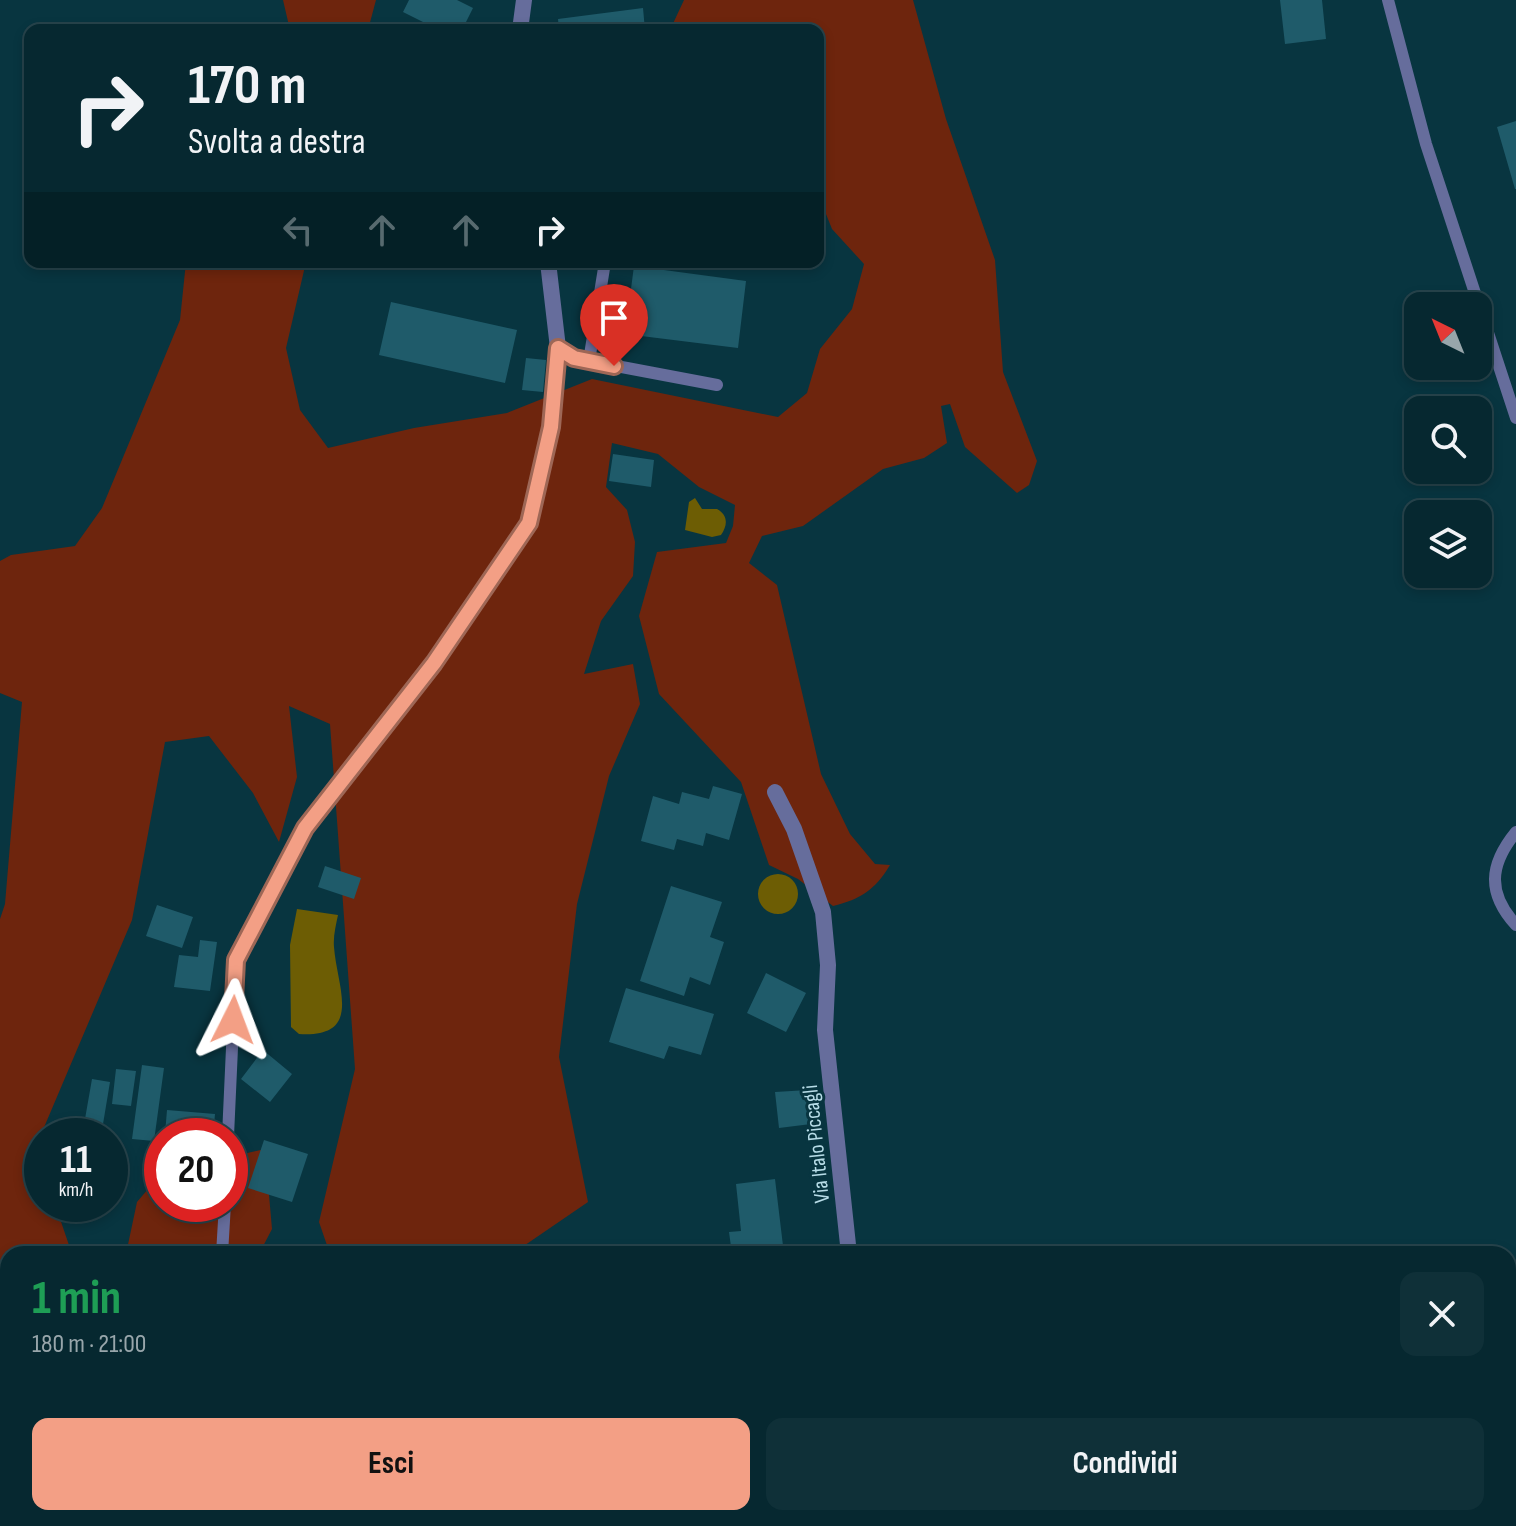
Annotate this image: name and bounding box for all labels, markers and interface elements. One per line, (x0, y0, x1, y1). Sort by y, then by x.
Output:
text: 170 m (188, 53, 306, 120)
icon: right (56, 56, 160, 160)
text: Svolta a destra (188, 121, 366, 164)
icon: left (276, 208, 320, 252)
icon: ahead (360, 208, 404, 252)
icon: ahead (444, 208, 488, 252)
icon: right (528, 208, 572, 252)
pin (580, 284, 648, 366)
north arrow (1404, 292, 1492, 380)
map controls (1404, 292, 1492, 588)
icon: arrive (592, 296, 636, 340)
button: search (1404, 396, 1492, 484)
button: layers (1404, 500, 1492, 588)
position arrow (191, 978, 275, 1062)
street label: Via Italo Piccagli (797, 1083, 836, 1204)
speed limit sign: 20 (144, 1118, 248, 1222)
text: 11 (60, 1136, 92, 1184)
text: km/h (59, 1178, 93, 1202)
text: 1 min (32, 1270, 121, 1327)
button: close (1400, 1272, 1484, 1356)
text: 180 m · 21:00 (32, 1329, 146, 1360)
button: Esci (32, 1418, 750, 1510)
button: Condividi (766, 1418, 1484, 1510)

